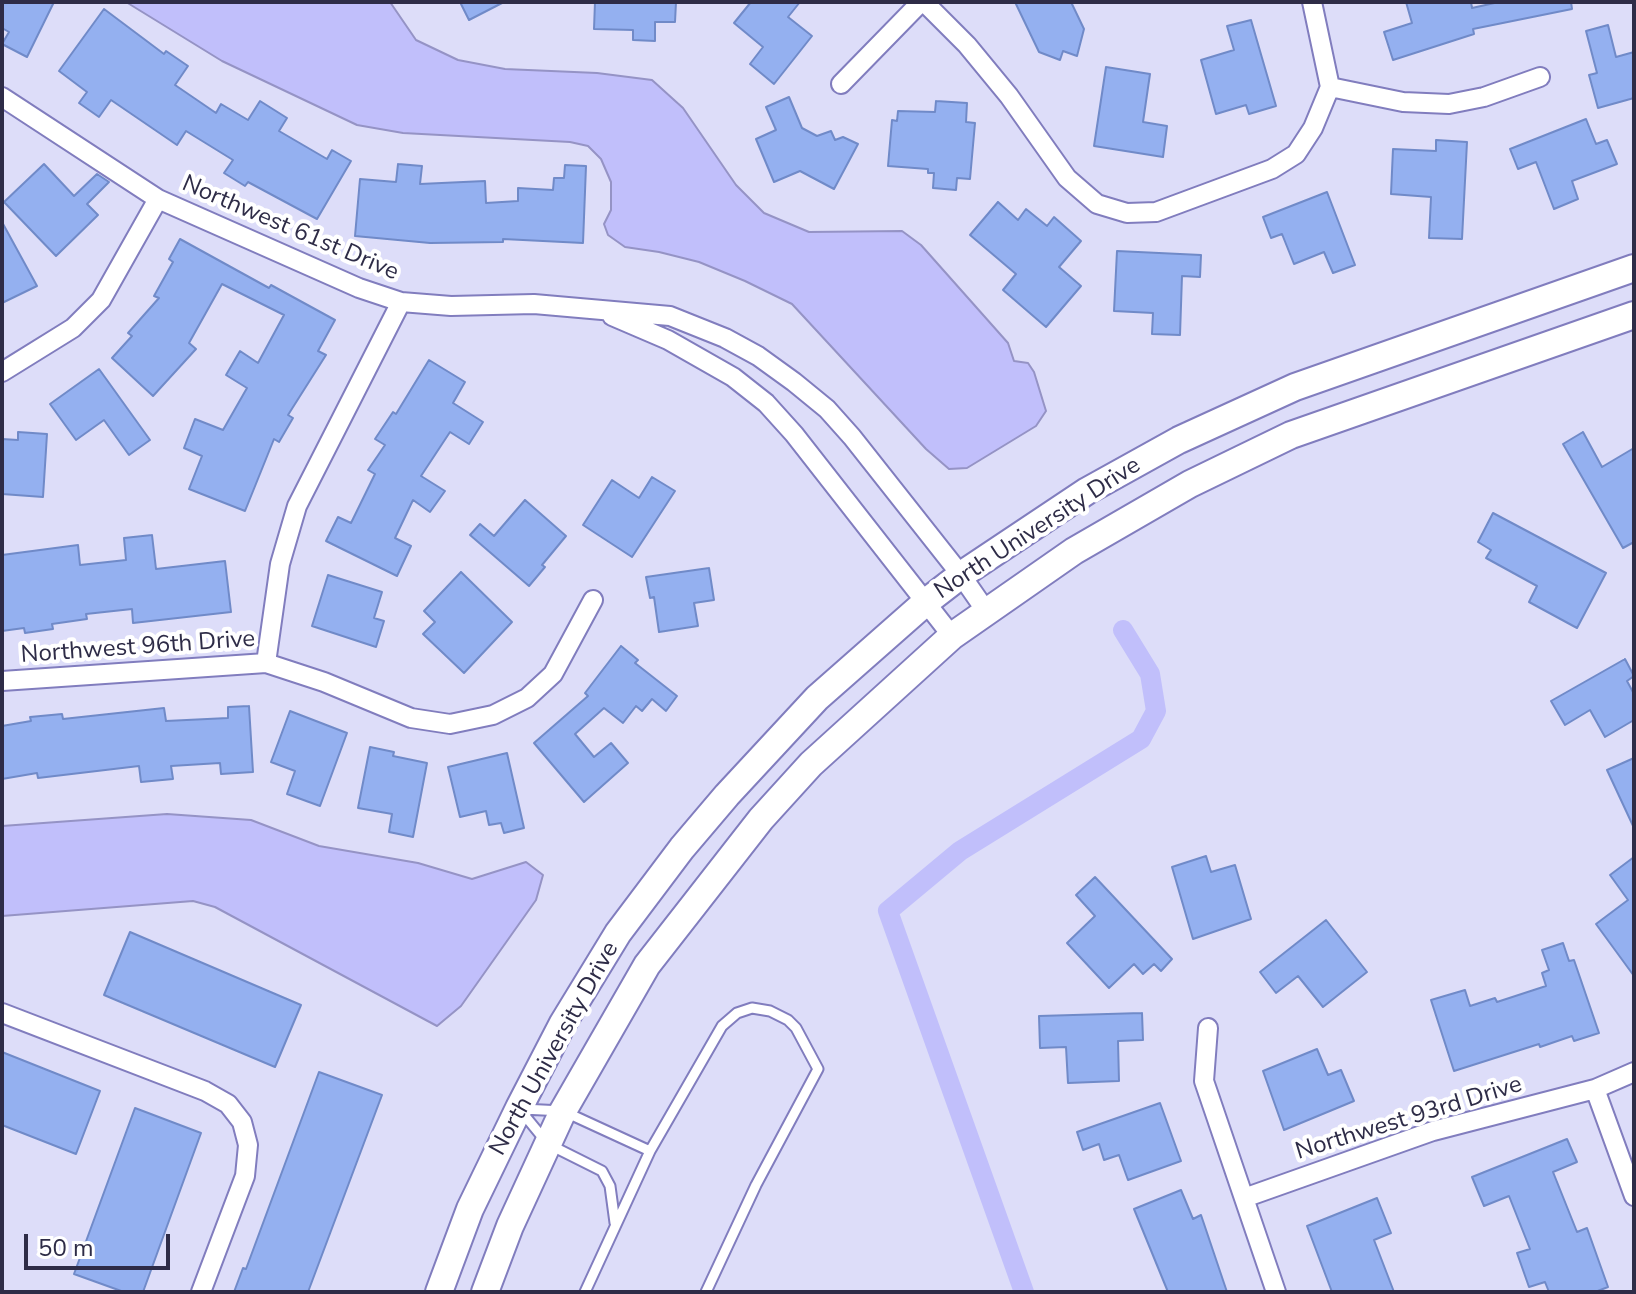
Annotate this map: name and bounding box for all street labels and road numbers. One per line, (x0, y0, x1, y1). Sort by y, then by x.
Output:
street label: Northwest 61st Drive (177, 170, 403, 288)
street label: North University Drive (930, 452, 1146, 606)
street label: Northwest 96th Drive (20, 625, 256, 671)
street label: North University Drive (484, 937, 626, 1161)
street label: Northwest 93rd Drive (1292, 1071, 1526, 1167)

